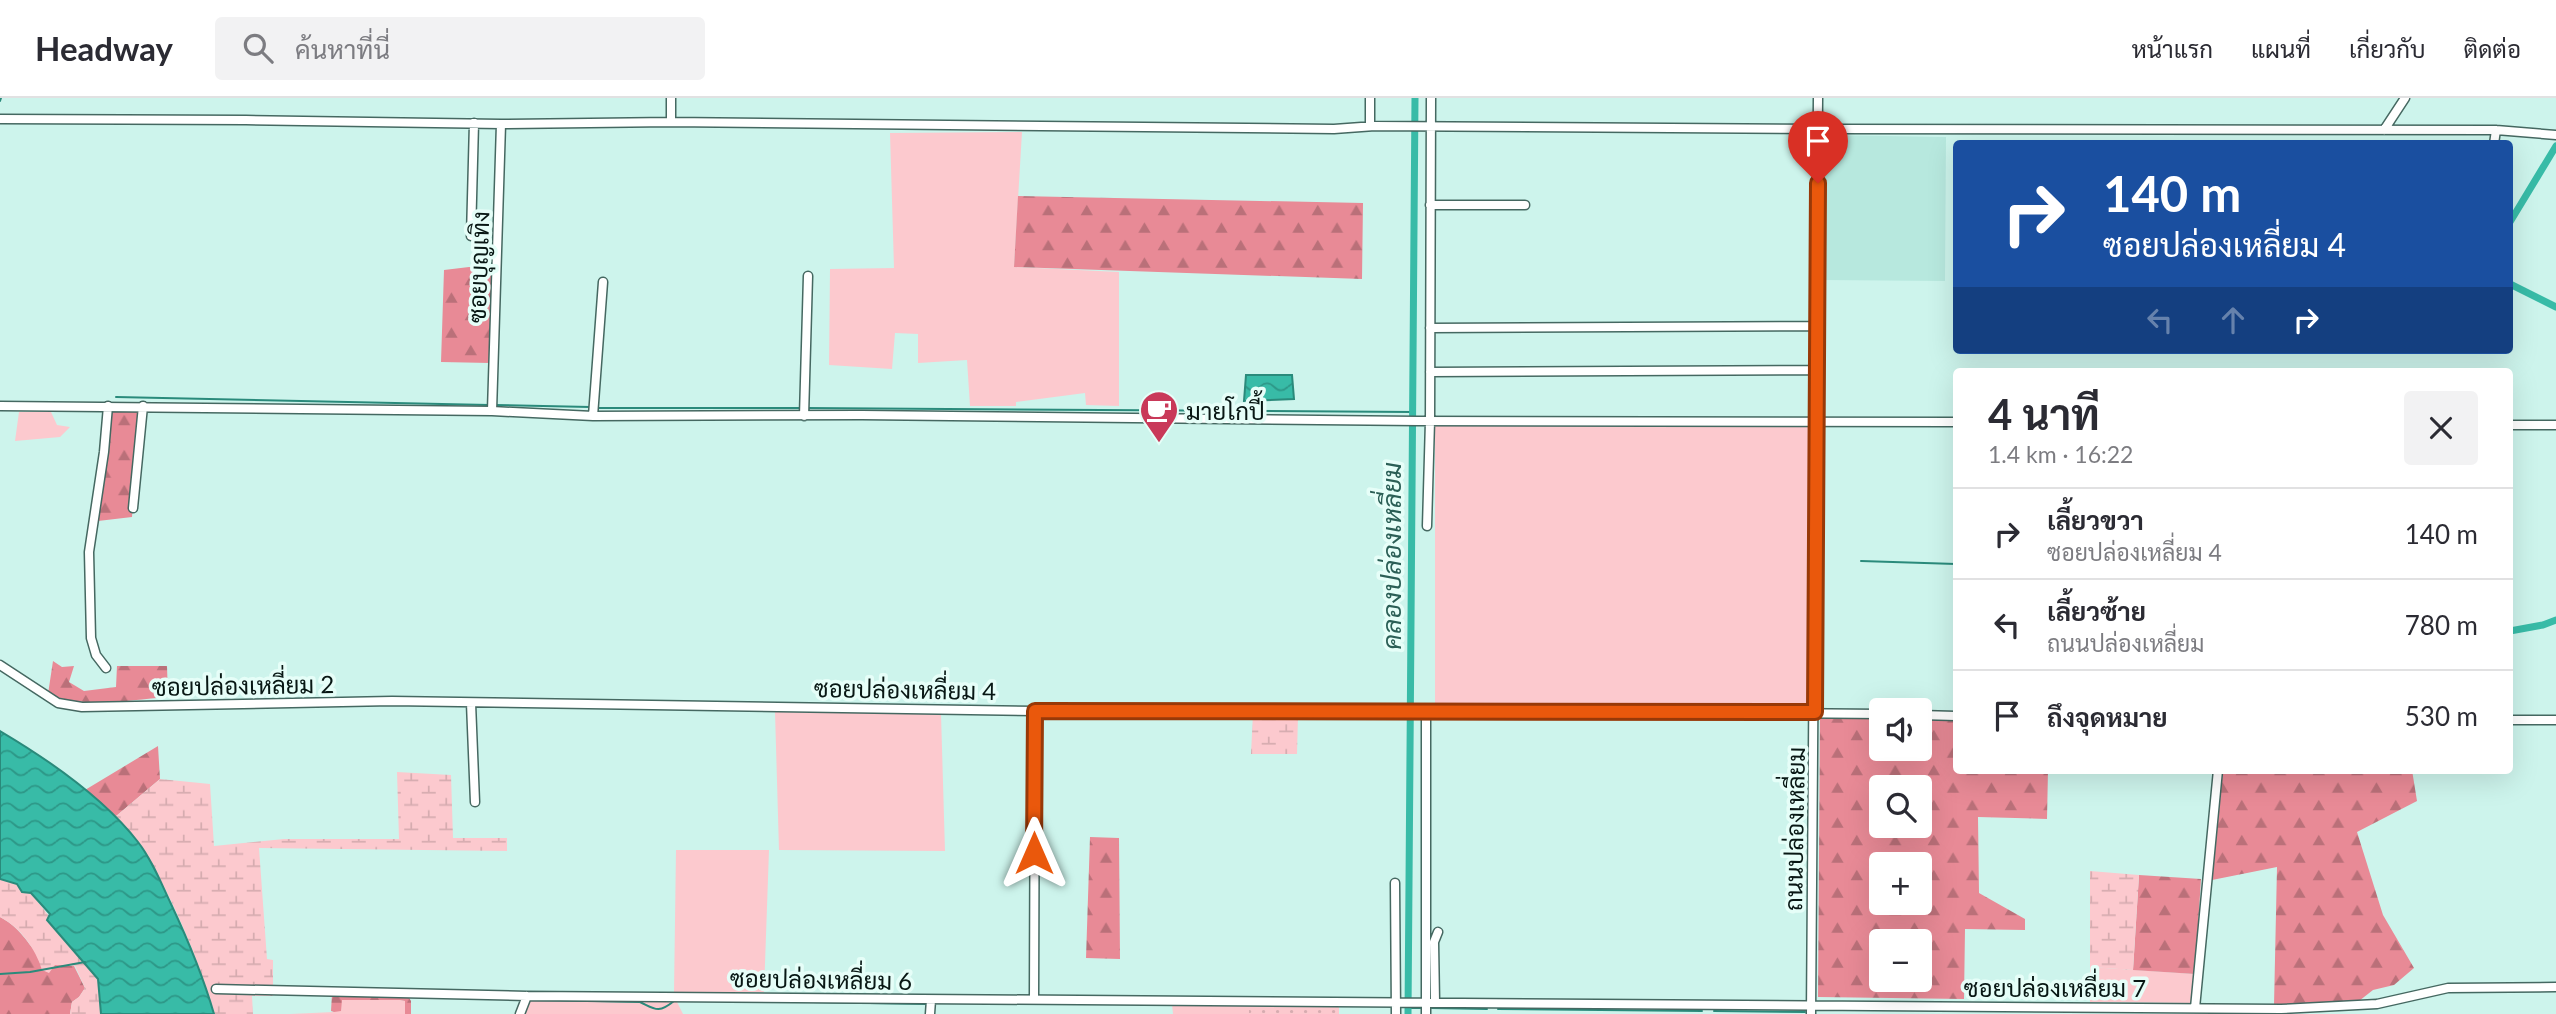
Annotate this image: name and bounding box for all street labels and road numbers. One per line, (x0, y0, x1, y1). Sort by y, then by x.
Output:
street label: ซอยบุญเทิง (462, 210, 497, 324)
street label: ซอยปล่องเหลี่ยม 2 (151, 664, 334, 701)
street label: ซอยปล่องเหลี่ยม 4 (814, 668, 997, 705)
street label: ถนนปล่องเหลี่ยม (1773, 747, 1810, 911)
street label: ซอยปล่องเหลี่ยม 6 (730, 958, 913, 995)
street label: ซอยปล่องเหลี่ยม 7 (1964, 968, 2146, 1002)

